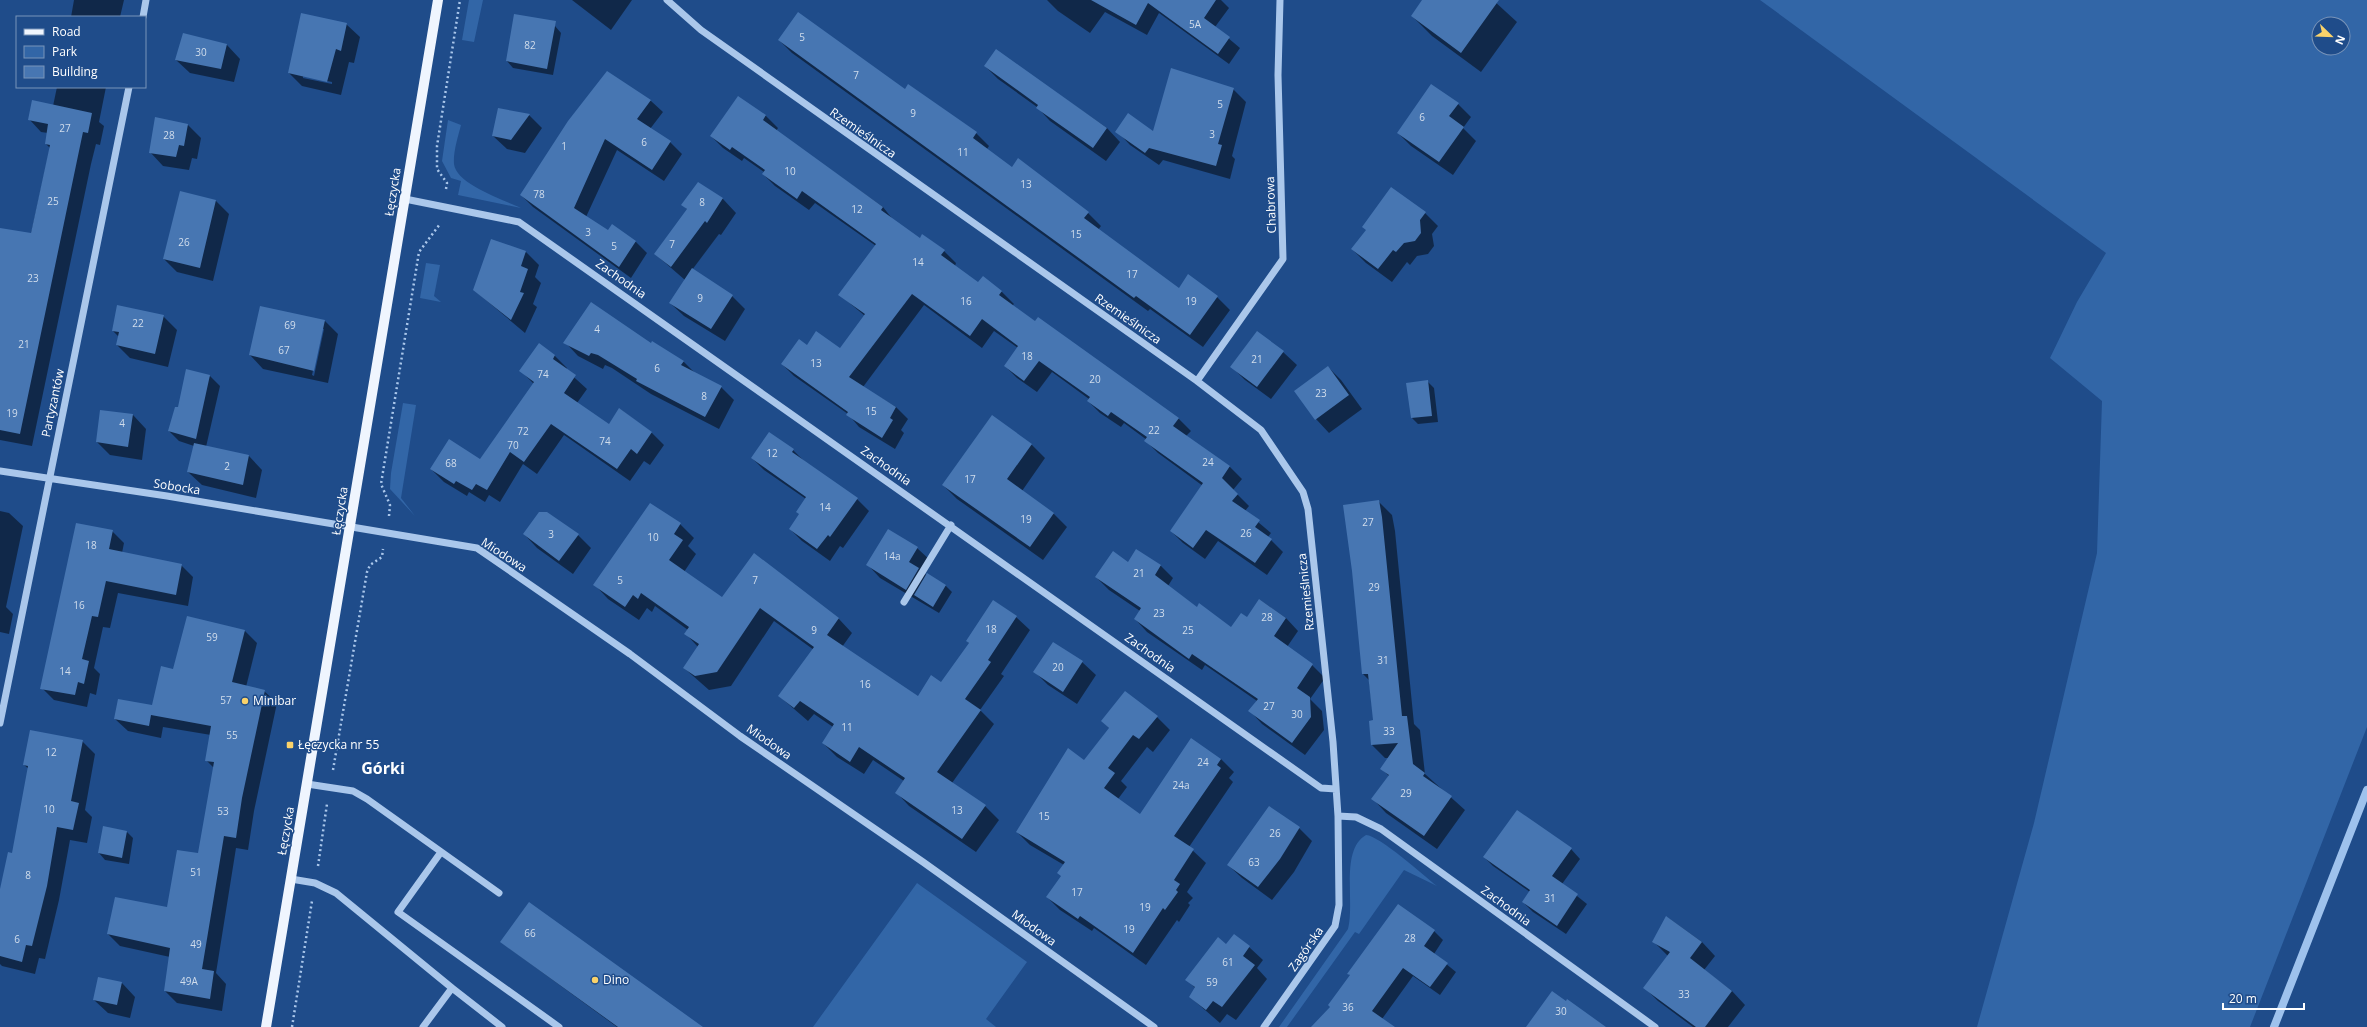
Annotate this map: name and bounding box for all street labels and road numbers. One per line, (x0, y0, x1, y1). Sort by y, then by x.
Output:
street label: Rzemieślnicza (827, 103, 900, 162)
street label: Łęczycka (380, 166, 405, 218)
street label: Chabrowa (1261, 176, 1280, 234)
street label: Zachodnia (593, 255, 650, 302)
street label: Rzemieślnicza (1092, 289, 1165, 348)
street label: Partyzantów (37, 366, 68, 439)
street label: Zachodnia (858, 442, 915, 489)
street label: Sobocka (152, 474, 202, 499)
street label: Łęczycka (327, 485, 352, 537)
street label: Miodowa (478, 533, 531, 576)
street label: Rzemieślnicza (1293, 552, 1318, 632)
street label: Zachodnia (1122, 629, 1179, 676)
street label: Miodowa (743, 720, 795, 763)
street label: Łęczycka (273, 805, 298, 857)
street label: Zachodnia (1478, 882, 1535, 930)
street label: Miodowa (1008, 906, 1060, 950)
street label: Zagórska (1284, 923, 1327, 974)

